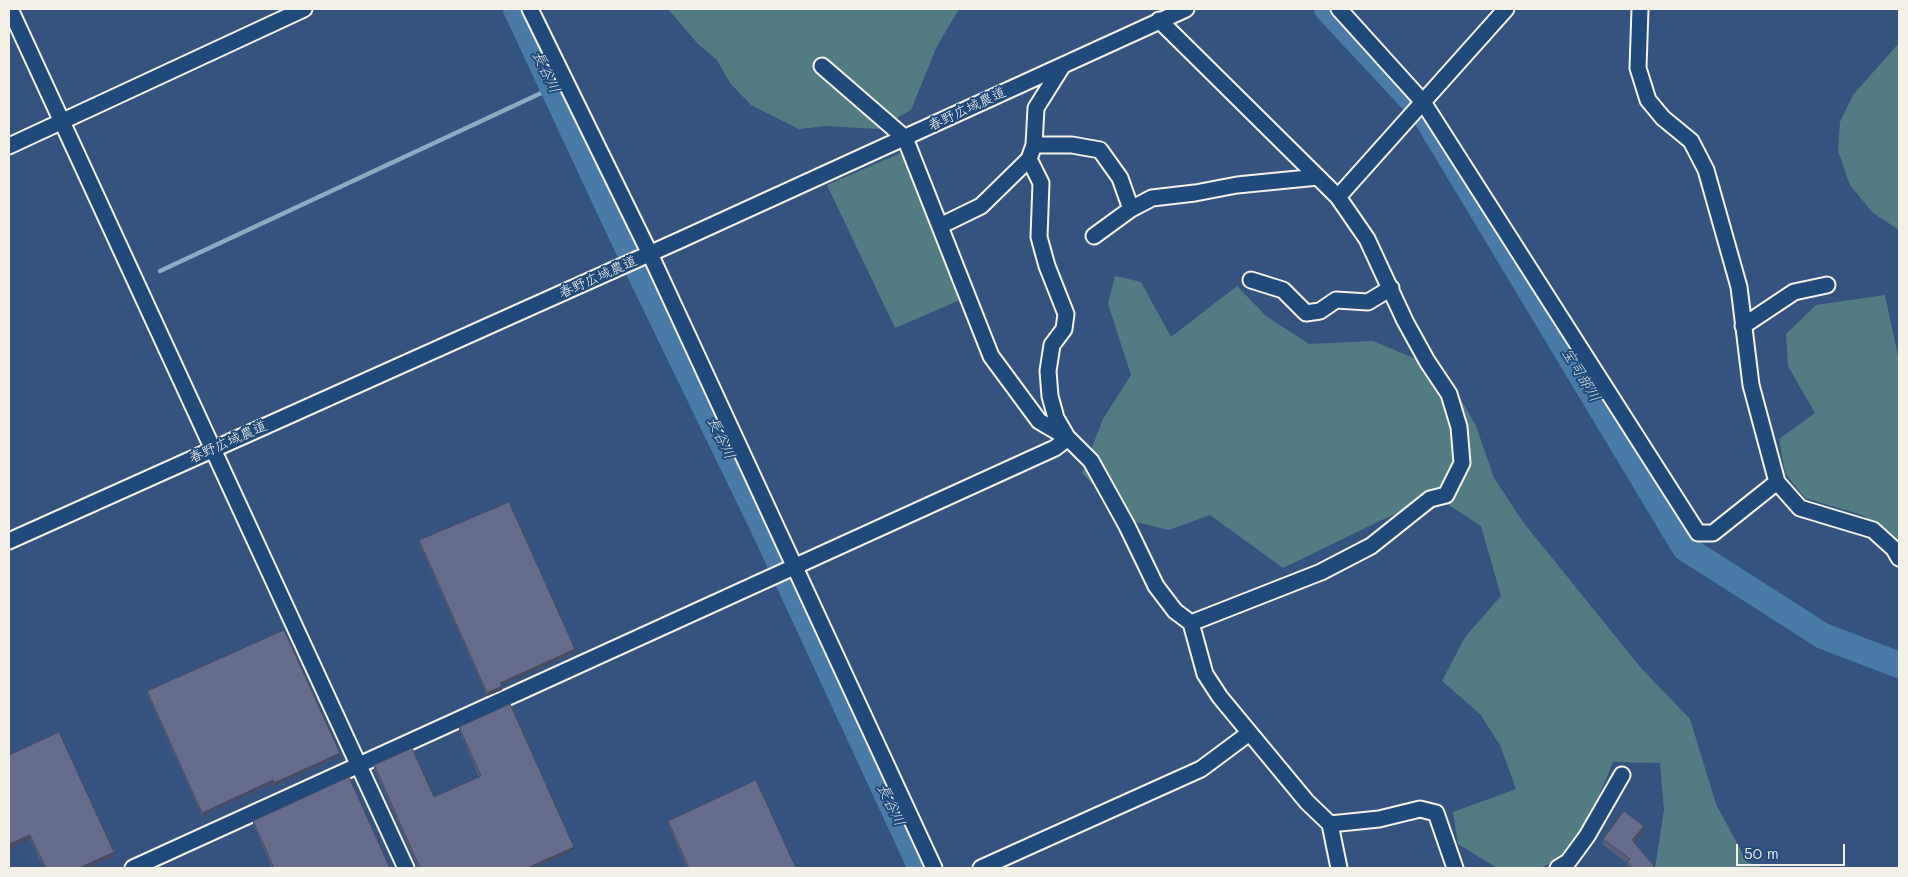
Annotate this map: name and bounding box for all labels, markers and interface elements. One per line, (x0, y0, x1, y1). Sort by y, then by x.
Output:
water label: 長谷川 (528, 48, 564, 96)
street label: 春野広域農道 (925, 84, 1009, 134)
street label: 春野広域農道 (556, 252, 640, 302)
water label: 宝司部川 (1558, 345, 1604, 405)
water label: 長谷川 (703, 414, 739, 462)
street label: 春野広域農道 (186, 417, 270, 467)
water label: 長谷川 (873, 781, 909, 829)
scale bar (1738, 834, 1847, 866)
text: 50 m (1744, 843, 1779, 863)

